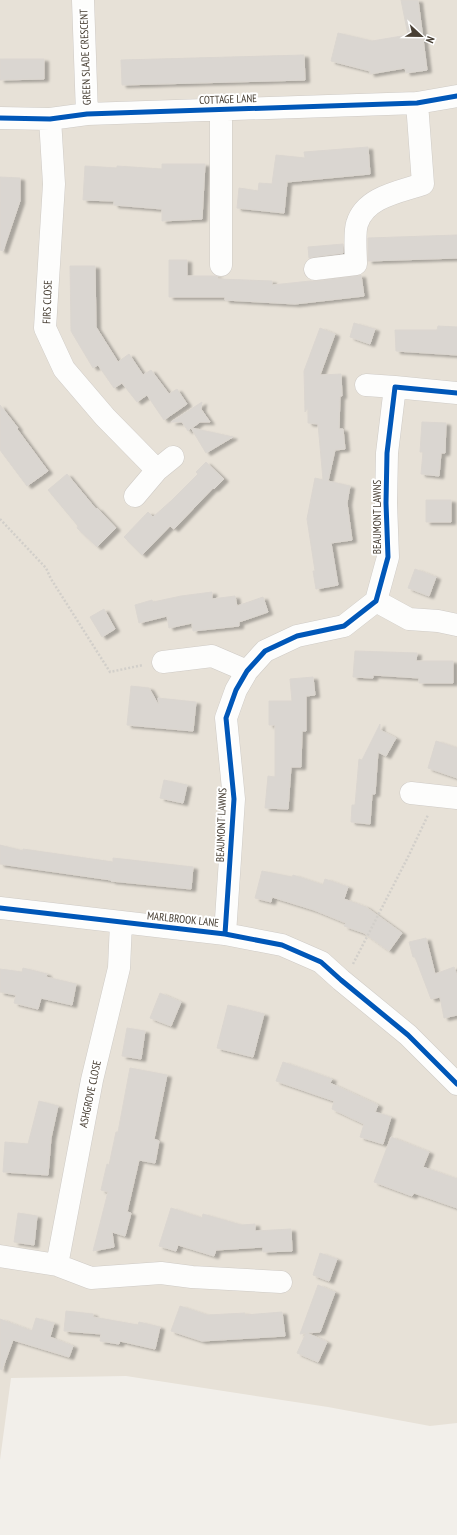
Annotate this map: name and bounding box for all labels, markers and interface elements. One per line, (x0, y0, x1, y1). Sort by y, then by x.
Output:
street label: GREEN SLADE CRESCENT (76, 9, 94, 105)
north arrow (401, 16, 441, 56)
text: N (423, 34, 438, 45)
street label: COTTAGE LANE (199, 91, 257, 107)
street label: FIRS CLOSE (39, 280, 55, 324)
street label: BEAUMONT LAWNS (370, 480, 384, 554)
street label: BEAUMONT LAWNS (213, 787, 229, 862)
street label: MARLBROOK LANE (146, 908, 220, 930)
street label: ASHGROVE CLOSE (76, 1059, 104, 1129)

